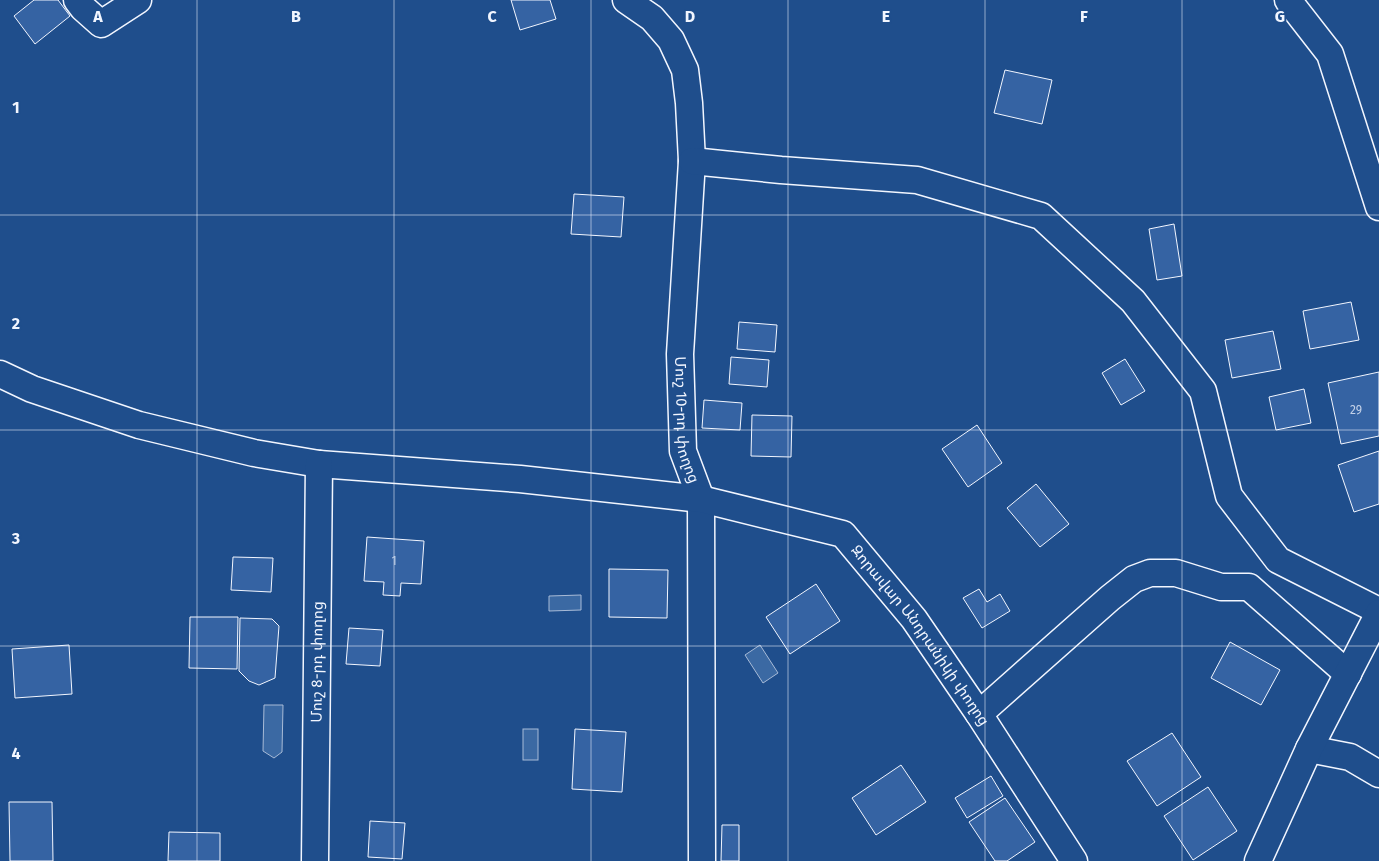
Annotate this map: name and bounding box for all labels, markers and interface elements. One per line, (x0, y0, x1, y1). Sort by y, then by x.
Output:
text: A (92, 7, 103, 26)
text: B (291, 7, 301, 26)
text: C (487, 7, 497, 26)
text: D (685, 7, 695, 26)
text: E (882, 7, 890, 26)
text: F (1080, 7, 1088, 26)
text: G (1275, 7, 1285, 26)
text: 1 (12, 98, 20, 117)
text: 2 (12, 314, 20, 333)
street label: Մուշ 10-րդ փողոց (671, 356, 703, 486)
house number: 29 (1350, 403, 1362, 417)
text: 3 (11, 529, 20, 548)
street label: Զորավար Անդրանիկի փողոց (847, 541, 993, 729)
house number: 1 (391, 554, 397, 568)
street label: Մուշ 8-րդ փողոց (307, 601, 327, 723)
text: 4 (11, 744, 21, 763)

